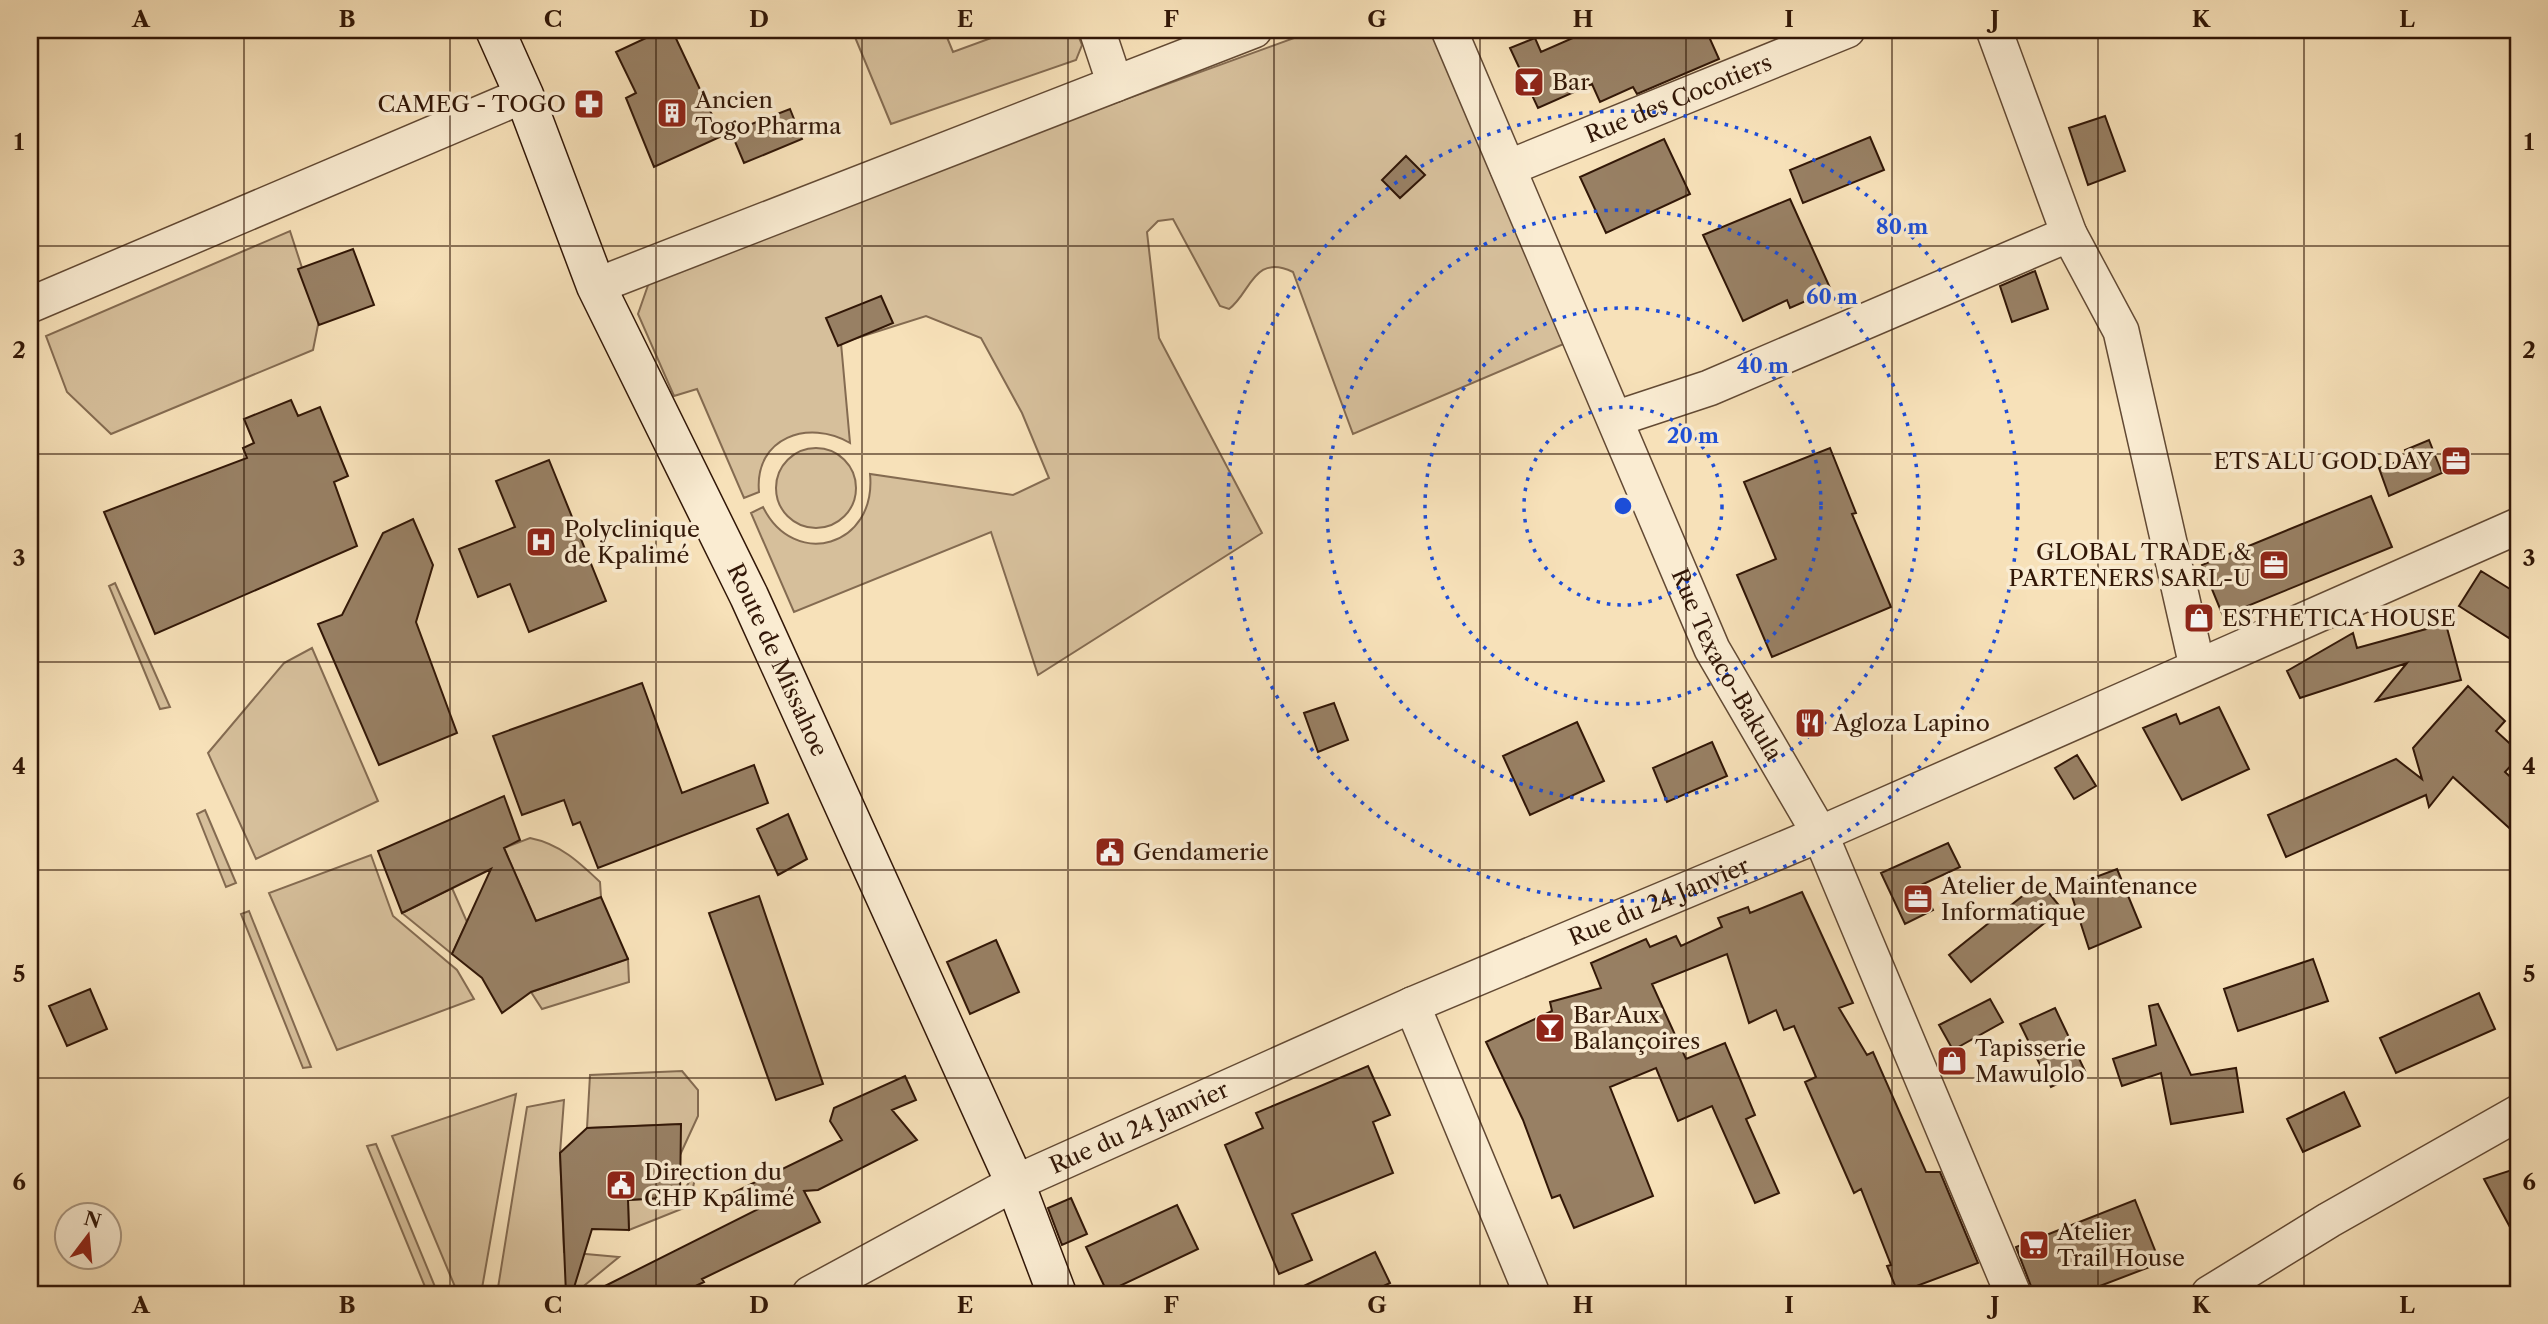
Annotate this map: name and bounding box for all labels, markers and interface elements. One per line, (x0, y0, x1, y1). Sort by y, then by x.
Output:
text: A (131, 5, 151, 33)
text: B (338, 5, 356, 33)
text: C (544, 5, 562, 33)
text: D (749, 5, 769, 33)
text: E (957, 5, 973, 33)
text: F (1163, 5, 1179, 33)
text: G (1367, 5, 1387, 33)
text: H (1573, 5, 1594, 33)
text: I (1784, 5, 1794, 33)
text: J (1986, 5, 2000, 33)
text: K (2192, 5, 2211, 33)
text: L (2399, 5, 2415, 33)
street label: Rue des Cocotiers (1581, 48, 1776, 149)
bar icon: Bar (1512, 65, 1546, 99)
place label: Bar (1552, 68, 1590, 96)
place label: Ancien Togo Pharma (694, 86, 842, 140)
pharmacy icon: CAMEG - TOGO (572, 87, 606, 121)
place label: CAMEG - TOGO (377, 90, 566, 118)
building icon: Ancien Togo Pharma (655, 96, 689, 130)
text: 1 (14, 128, 25, 156)
text: 1 (2524, 128, 2535, 156)
text: 80 m (1876, 214, 1928, 239)
text: 60 m (1806, 284, 1858, 309)
text: 2 (12, 336, 26, 364)
text: 2 (2522, 336, 2536, 364)
text: 40 m (1737, 353, 1789, 378)
text: 20 m (1667, 423, 1719, 448)
office icon: ETS ALU GOD DAY (2439, 444, 2473, 478)
place label: ETS ALU GOD DAY (2214, 447, 2434, 475)
centre of rings (1611, 494, 1635, 518)
place label: Polyclinique de Kpalimé (564, 515, 700, 569)
hospital icon: Polyclinique de Kpalimé (524, 525, 558, 559)
place label: GLOBAL TRADE & PARTENERS SARL-U (2008, 538, 2251, 592)
text: 3 (13, 544, 26, 572)
text: 3 (2523, 544, 2536, 572)
office icon: GLOBAL TRADE & PARTENERS SARL-U (2257, 548, 2291, 582)
street label: Route de Missahoe (721, 559, 834, 761)
street label: Rue Texaco-Bakula (1665, 564, 1789, 767)
shop icon: ESTHETICA HOUSE (2182, 601, 2216, 635)
place label: ESTHETICA HOUSE (2222, 604, 2456, 632)
restaurant icon: Agloza Lapino (1793, 706, 1827, 740)
place label: Agloza Lapino (1832, 709, 1990, 737)
text: 4 (12, 752, 26, 780)
text: 4 (2522, 752, 2536, 780)
public building icon: Gendamerie (1093, 835, 1127, 869)
place label: Gendamerie (1133, 838, 1269, 866)
street label: Rue du 24 Janvier (1565, 851, 1754, 952)
place label: Atelier de Maintenance Informatique (1940, 872, 2197, 926)
office icon: Atelier de Maintenance Informatique (1901, 882, 1935, 916)
text: 5 (13, 960, 25, 988)
text: 5 (2523, 960, 2535, 988)
place label: Bar Aux Balançoires (1573, 1001, 1700, 1055)
bar icon: Bar Aux Balançoires (1533, 1011, 1567, 1045)
place label: Tapisserie Mawulolo (1975, 1034, 2086, 1088)
shop icon: Tapisserie Mawulolo (1935, 1044, 1969, 1078)
street label: Rue du 24 Janvier (1045, 1075, 1233, 1180)
place label: Direction du CHP Kpalimé (644, 1158, 795, 1212)
text: 6 (12, 1168, 26, 1196)
public building icon: Direction du CHP Kpalimé (604, 1168, 638, 1202)
text: 6 (2522, 1168, 2536, 1196)
north arrow (52, 1202, 122, 1272)
text: N (81, 1207, 104, 1233)
place label: Atelier Trail House (2056, 1218, 2185, 1272)
supermarket icon: Atelier Trail House (2017, 1228, 2051, 1262)
text: A (131, 1291, 151, 1319)
text: B (338, 1291, 356, 1319)
text: C (544, 1291, 562, 1319)
text: D (749, 1291, 769, 1319)
text: E (957, 1291, 973, 1319)
text: F (1163, 1291, 1179, 1319)
text: G (1367, 1291, 1387, 1319)
text: H (1573, 1291, 1594, 1319)
text: I (1784, 1291, 1794, 1319)
text: J (1986, 1291, 2000, 1319)
text: K (2192, 1291, 2211, 1319)
text: L (2399, 1291, 2415, 1319)

